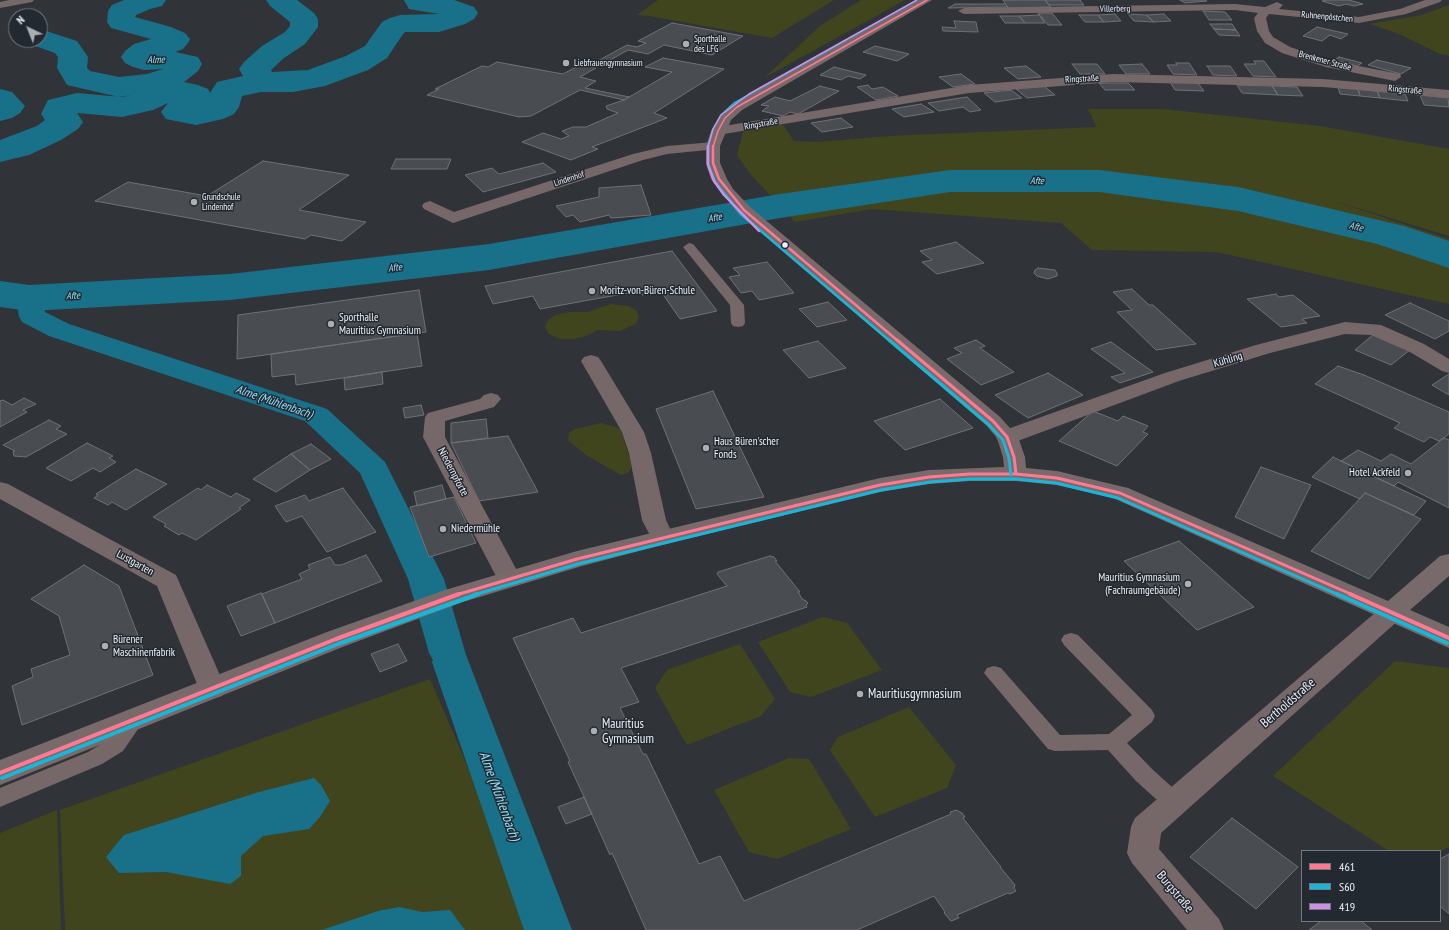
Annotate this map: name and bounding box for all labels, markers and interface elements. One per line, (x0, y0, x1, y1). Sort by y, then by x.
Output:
street label: Villerberg (1100, 3, 1130, 15)
north arrow (8, 8, 48, 48)
street label: Ruhnenpöstchen (1301, 9, 1353, 25)
text: N (14, 13, 27, 27)
place label: Sporthalle des LFG (694, 34, 726, 55)
marker: Sporthalle des LFG (681, 39, 691, 49)
street label: Brenkener Straße (1298, 49, 1352, 73)
water label: Alme (147, 54, 165, 66)
marker: Liebfrauengymnasium (561, 58, 571, 68)
place label: Liebfrauengymnasium (574, 58, 643, 68)
street label: Ringstraße (1065, 73, 1099, 85)
street label: Ringstraße (1388, 83, 1422, 97)
street label: Ringstraße (743, 116, 779, 132)
street label: Lindenhof (552, 169, 586, 189)
water label: Afte (1030, 175, 1044, 187)
place label: Grundschule Lindenhof (202, 192, 241, 213)
marker: Grundschule Lindenhof (189, 197, 199, 207)
water label: Afte (707, 211, 723, 225)
water label: Afte (1348, 220, 1364, 234)
unlabelled marker (780, 240, 790, 250)
water label: Afte (387, 261, 403, 275)
place label: Moritz-von-Büren-Schule (600, 284, 695, 298)
marker: Moritz-von-Büren-Schule (587, 286, 597, 296)
water label: Afte (66, 290, 80, 302)
place label: Sporthalle Mauritius Gymnasium (339, 311, 421, 337)
marker: Sporthalle Mauritius Gymnasium (326, 319, 336, 329)
street label: Kühling (1212, 349, 1244, 371)
water label: Alme (Mühlenbach) (234, 382, 314, 422)
place label: Haus Büren'scher Fonds (714, 435, 779, 461)
marker: Haus Büren'scher Fonds (701, 443, 711, 453)
street label: Niedernpforte (435, 446, 471, 498)
place label: Hotel Ackfeld (1349, 466, 1400, 480)
marker: Hotel Ackfeld (1403, 468, 1413, 478)
place label: Niedermühle (451, 522, 500, 536)
marker: Niedermühle (438, 524, 448, 534)
street label: Lustgarten (114, 547, 156, 579)
place label: Mauritius Gymnasium (Fachraumgebäude) (1098, 571, 1180, 597)
marker: Mauritius Gymnasium (Fachraumgebäude) (1183, 579, 1193, 589)
place label: Bürener Maschinenfabrik (113, 633, 175, 659)
marker: Bürener Maschinenfabrik (100, 641, 110, 651)
street label: Bertholdstraße (1257, 675, 1319, 731)
place label: Mauritiusgymnasium (868, 686, 961, 702)
marker: Mauritiusgymnasium (855, 689, 865, 699)
place label: Mauritius Gymnasium (602, 716, 654, 747)
marker: Mauritius Gymnasium (589, 726, 599, 736)
water label: Alme (Mühlenbach) (475, 749, 523, 843)
legend (1301, 850, 1441, 922)
text: 461 (1339, 859, 1355, 874)
street label: Burgstraße (1153, 868, 1197, 916)
text: S60 (1339, 879, 1355, 894)
text: 419 (1339, 899, 1355, 914)

